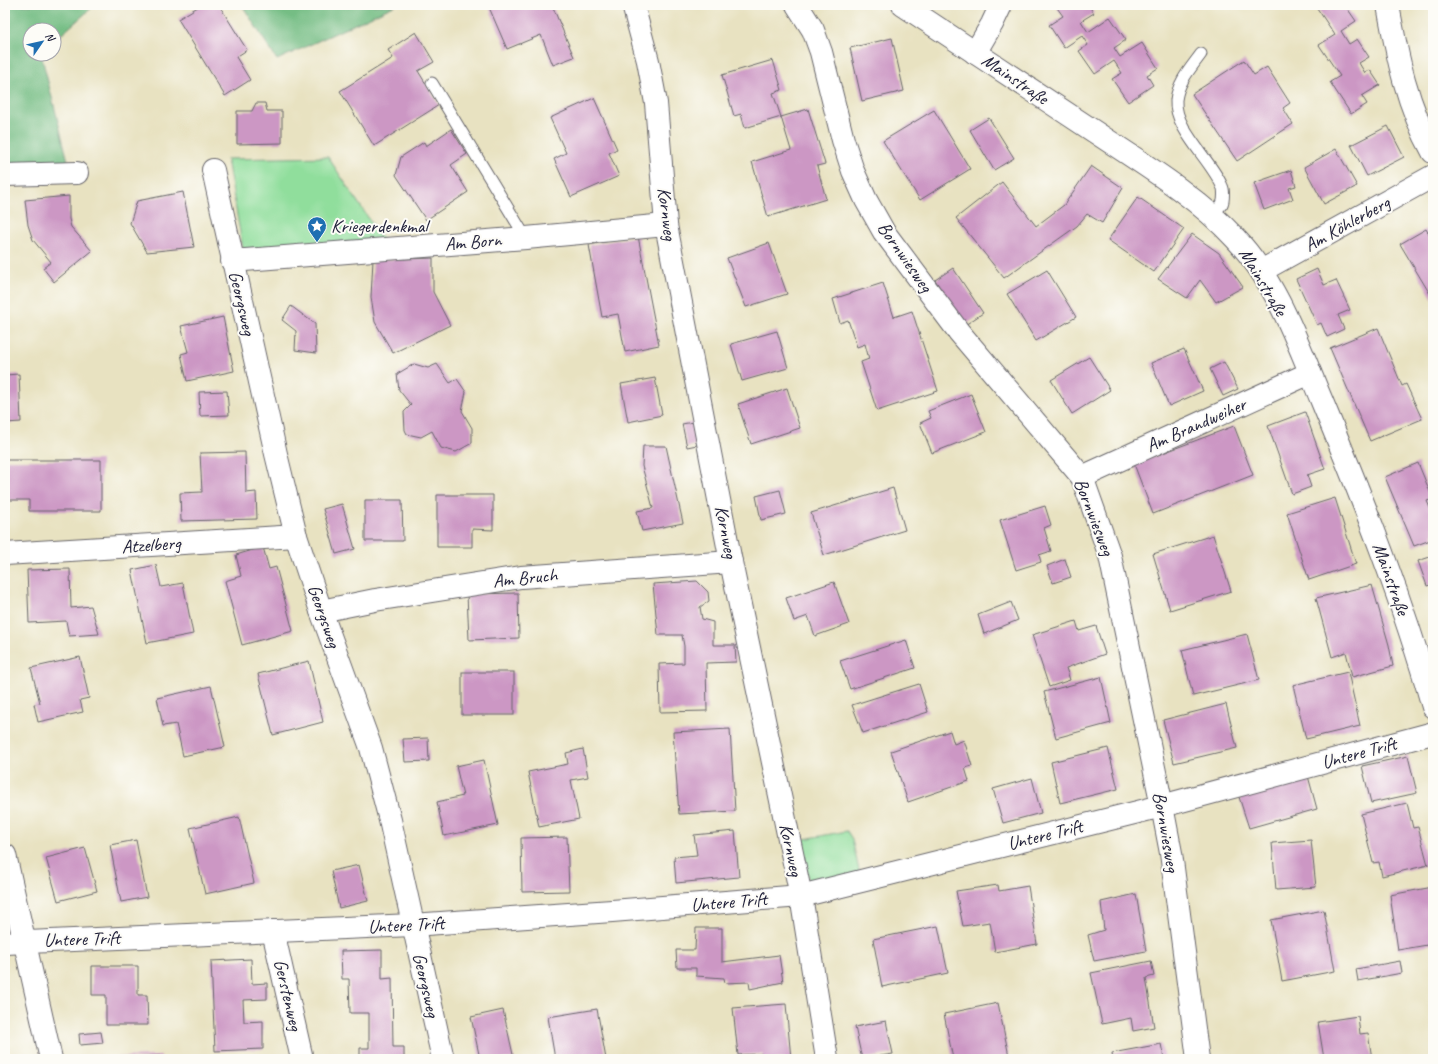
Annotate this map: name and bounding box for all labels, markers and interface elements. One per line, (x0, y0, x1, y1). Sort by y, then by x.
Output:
north arrow (22, 22, 62, 62)
text: N (43, 30, 59, 45)
street label: Mainstraße (977, 48, 1054, 111)
street label: Kornweg (652, 186, 682, 243)
street label: Am Köhlerberg (1300, 190, 1395, 257)
place label: Kriegerdenkmal (331, 214, 431, 238)
place icon: Kriegerdenkmal (306, 215, 328, 243)
street label: Bornwiesweg (872, 217, 939, 298)
street label: Am Born (444, 227, 504, 256)
street label: Mainstraße (1233, 244, 1294, 322)
street label: Georgsweg (223, 269, 261, 339)
street label: Am Brandweiher (1142, 391, 1252, 458)
street label: Bornwiesweg (1068, 475, 1120, 560)
street label: Kornweg (709, 504, 743, 562)
street label: Atzelberg (121, 531, 183, 559)
street label: Mainstraße (1367, 540, 1416, 620)
street label: Am Bruch (492, 563, 559, 593)
street label: Georgsweg (302, 581, 346, 652)
street label: Untere Trift (1319, 731, 1401, 774)
street label: Bornwiesweg (1147, 790, 1185, 875)
street label: Untere Trift (1005, 814, 1087, 856)
street label: Kornweg (774, 821, 809, 880)
street label: Untere Trift (690, 887, 770, 917)
street label: Untere Trift (367, 911, 447, 939)
street label: Untere Trift (43, 926, 123, 952)
street label: Georgsweg (407, 951, 445, 1021)
street label: Gerstenweg (268, 957, 308, 1034)

